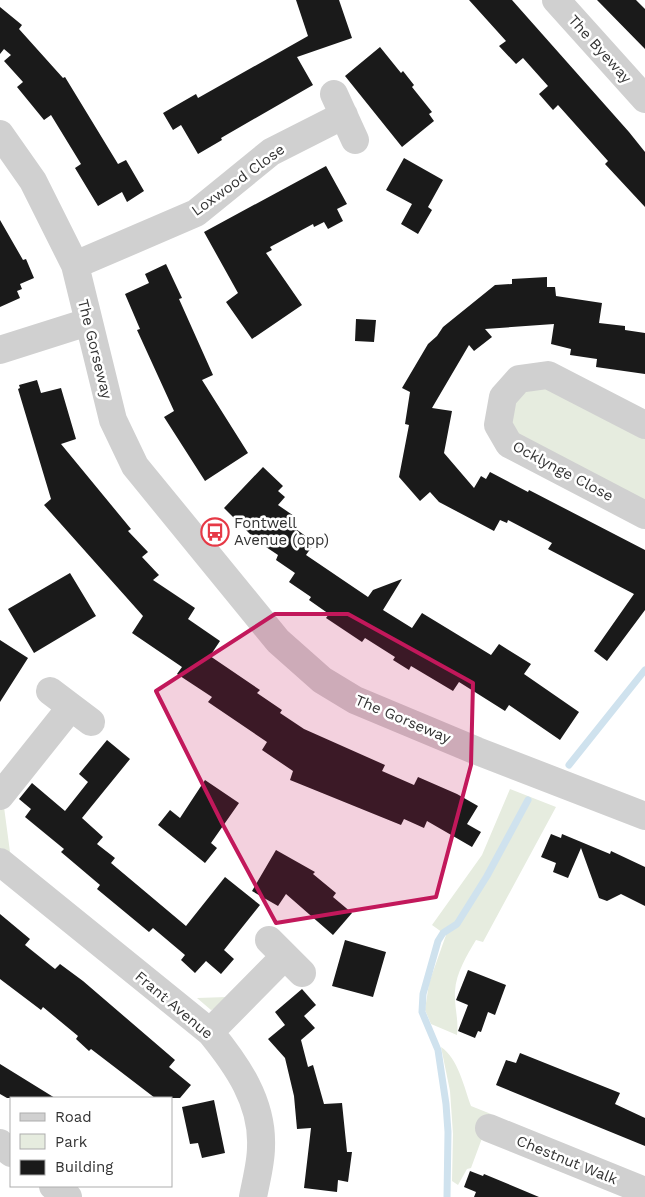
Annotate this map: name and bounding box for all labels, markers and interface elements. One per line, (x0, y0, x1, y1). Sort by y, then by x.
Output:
street label: The Byeway (565, 11, 636, 87)
street label: Loxwood Close (188, 140, 288, 220)
street label: The Gorseway (74, 297, 116, 401)
street label: Ocklynge Close (510, 437, 616, 505)
place label: Fontwell Avenue (opp) (234, 514, 329, 549)
bus stop icon: Fontwell Avenue (opp) (200, 517, 230, 547)
street label: The Gorseway (353, 691, 454, 747)
street label: Frant Avenue (131, 967, 217, 1043)
legend (10, 1097, 172, 1187)
text: Road (55, 1108, 92, 1126)
street label: Chestnut Walk (514, 1132, 621, 1189)
text: Park (55, 1133, 88, 1151)
text: Building (55, 1158, 113, 1176)

